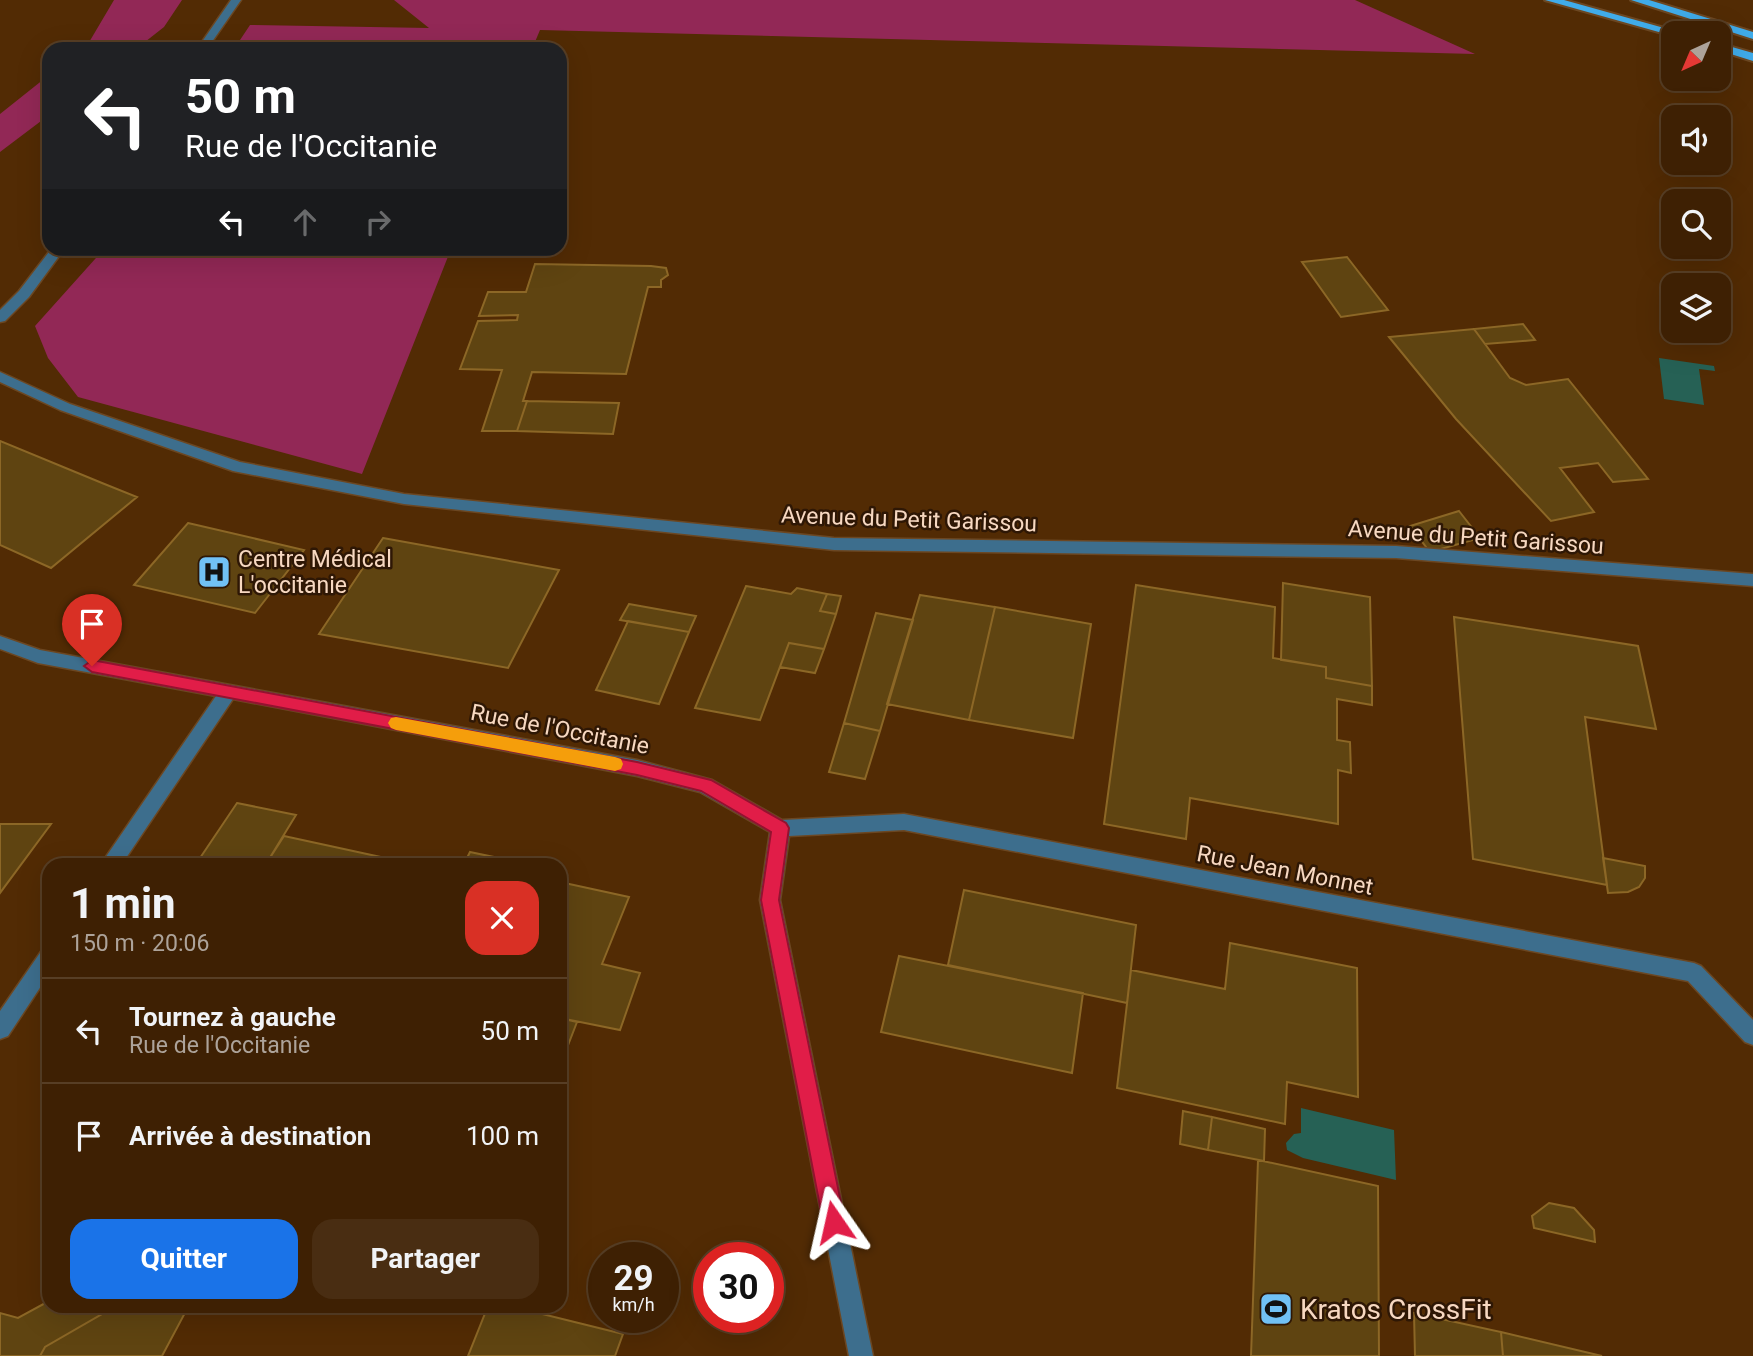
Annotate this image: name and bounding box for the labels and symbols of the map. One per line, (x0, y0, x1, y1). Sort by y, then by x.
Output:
north arrow (1661, 21, 1731, 91)
street label: Avenue du Petit Garissou (780, 502, 1038, 537)
street label: Avenue du Petit Garissou (1347, 515, 1605, 560)
place label: Centre Médical L'occitanie (238, 546, 392, 599)
hospital icon: Centre Médical L'occitanie (195, 553, 233, 591)
pin (62, 594, 122, 666)
street label: Rue de l'Occitanie (468, 699, 651, 760)
street label: Rue Jean Monnet (1195, 840, 1375, 901)
position arrow (797, 1185, 871, 1259)
speed limit sign: 30 (693, 1242, 784, 1333)
sports icon: Kratos CrossFit (1257, 1290, 1295, 1328)
place label: Kratos CrossFit (1300, 1293, 1492, 1326)

